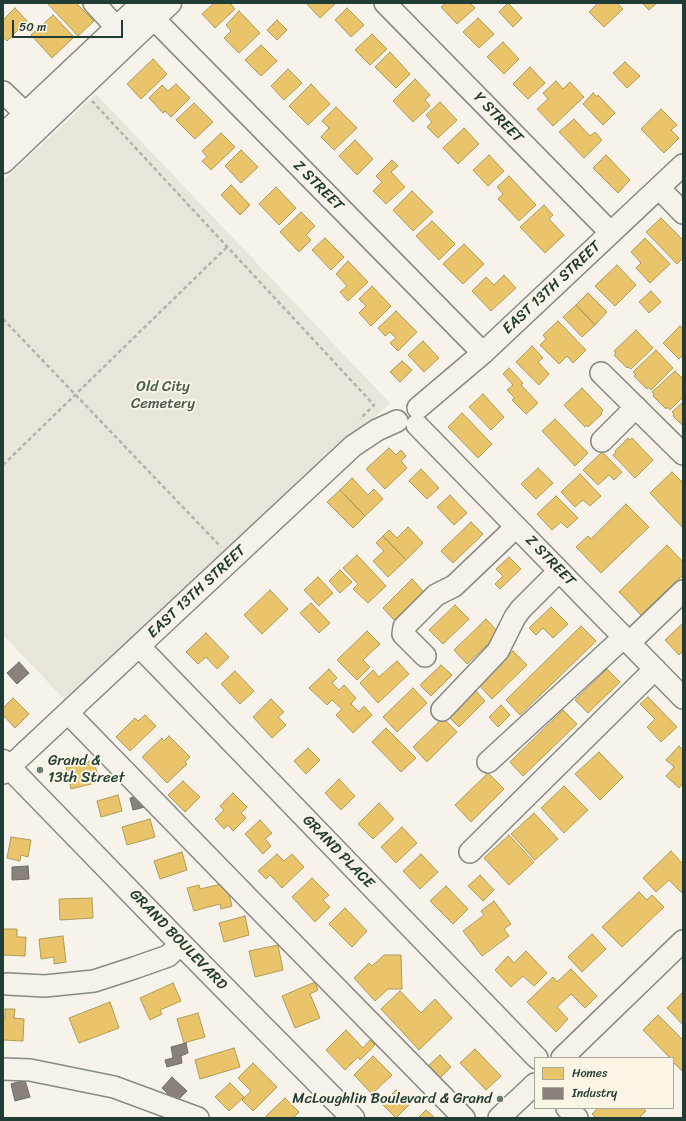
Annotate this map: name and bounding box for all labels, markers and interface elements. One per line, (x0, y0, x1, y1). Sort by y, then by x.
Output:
scale bar (14, 12, 125, 38)
text: 50 m (19, 16, 46, 38)
street label: Y STREET (469, 89, 527, 147)
street label: Z STREET (289, 157, 347, 215)
street label: EAST 13TH STREET (499, 238, 605, 338)
park label: Old City Cemetery (131, 378, 195, 413)
street label: Z STREET (521, 532, 579, 590)
street label: EAST 13TH STREET (144, 542, 250, 642)
place label: Grand & 13th Street (48, 752, 125, 787)
marker: Grand & 13th Street (35, 765, 45, 775)
street label: GRAND PLACE (299, 812, 377, 892)
street label: GRAND BOULEVARD (125, 886, 231, 994)
legend (534, 1057, 674, 1109)
text: Homes (572, 1062, 608, 1084)
text: Industry (572, 1082, 617, 1104)
place label: McLoughlin Boulevard & Grand (292, 1090, 492, 1108)
marker: McLoughlin Boulevard & Grand (495, 1094, 505, 1104)

